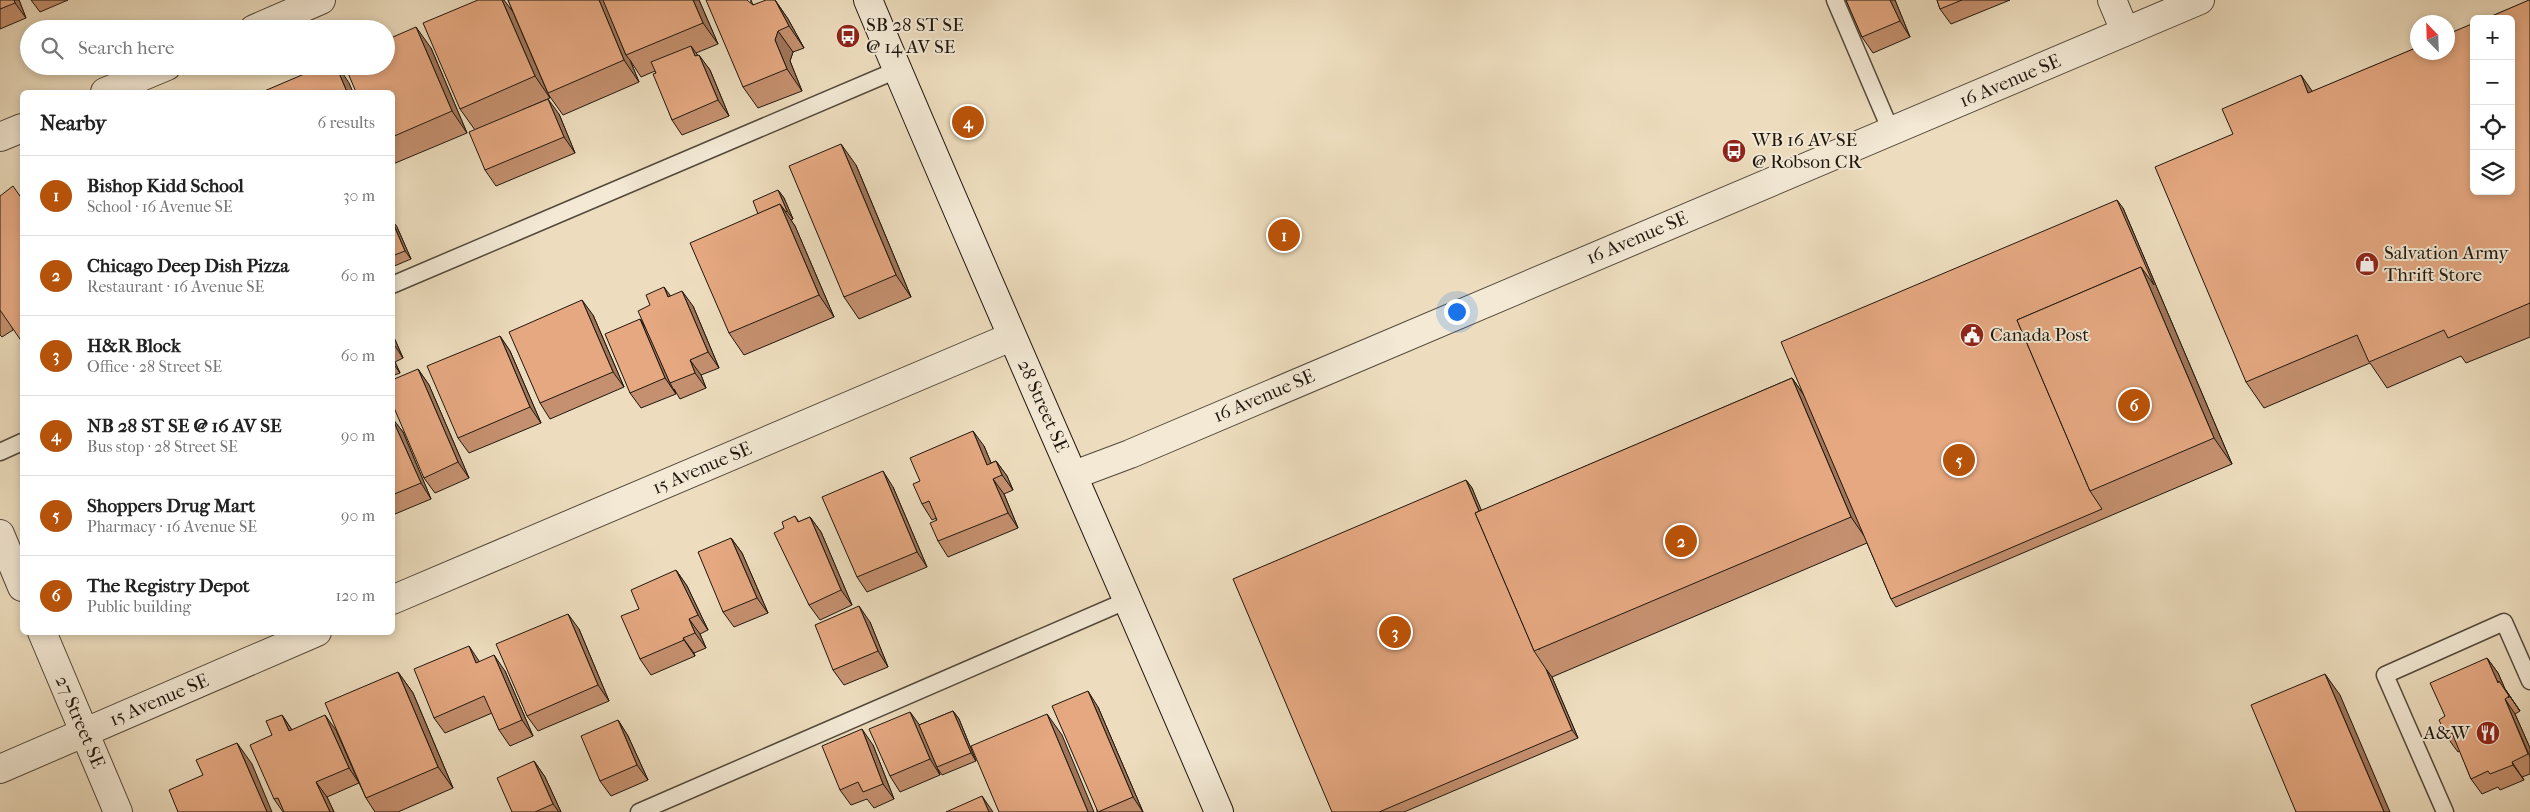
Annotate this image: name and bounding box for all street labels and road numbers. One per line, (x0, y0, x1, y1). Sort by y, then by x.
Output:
street label: 16 Avenue SE (1956, 50, 2064, 112)
street label: 16 Avenue SE (1583, 207, 1691, 269)
street label: 28 Street SE (1013, 356, 1073, 456)
street label: 16 Avenue SE (1210, 365, 1318, 427)
street label: 15 Avenue SE (649, 437, 755, 499)
street label: 15 Avenue SE (106, 669, 212, 731)
street label: 27 Street SE (51, 672, 110, 772)

